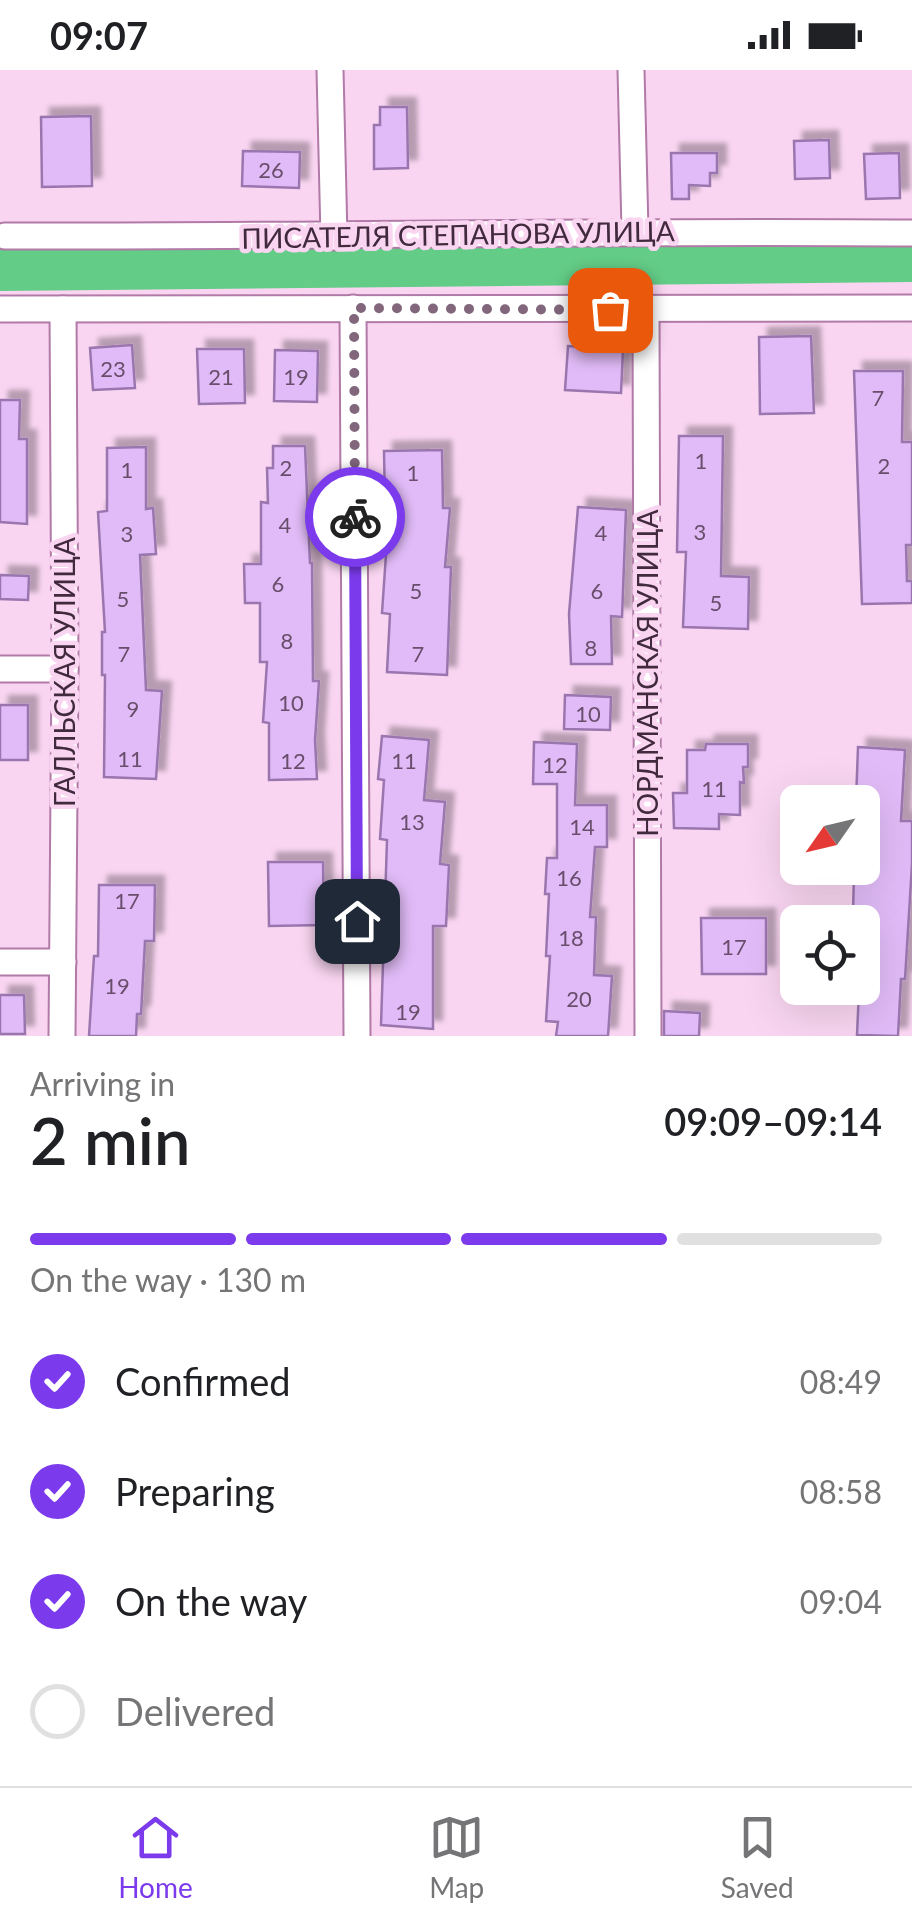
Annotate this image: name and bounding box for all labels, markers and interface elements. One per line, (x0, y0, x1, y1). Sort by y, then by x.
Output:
text: 09:07 (50, 12, 148, 58)
house number: 26 (258, 156, 284, 183)
street label: ПИСАТЕЛЯ СТЕПАНОВА УЛИЦА (241, 213, 675, 255)
pin (568, 268, 653, 353)
icon: bag (583, 283, 638, 338)
house number: 23 (100, 355, 126, 382)
house number: 21 (208, 363, 234, 390)
house number: 19 (283, 363, 309, 390)
house number: 7 (872, 384, 884, 411)
house number: 1 (695, 447, 707, 474)
house number: 2 (878, 452, 890, 479)
house number: 2 (280, 454, 292, 481)
house number: 1 (121, 456, 133, 483)
house number: 1 (407, 459, 419, 486)
courier (305, 467, 405, 567)
icon: bike (328, 490, 383, 545)
street label: НОРДМАНСКАЯ УЛИЦА (630, 509, 664, 837)
house number: 4 (279, 511, 292, 538)
house number: 3 (694, 518, 706, 545)
house number: 4 (595, 519, 608, 546)
house number: 3 (121, 520, 133, 547)
street label: ГАЛЛЬСКАЯ УЛИЦА (47, 537, 81, 807)
house number: 6 (272, 570, 284, 597)
house number: 5 (410, 577, 422, 604)
house number: 6 (591, 577, 603, 604)
house number: 5 (117, 585, 129, 612)
house number: 5 (710, 589, 722, 616)
house number: 8 (281, 627, 293, 654)
house number: 8 (585, 634, 597, 661)
house number: 7 (118, 640, 130, 667)
house number: 7 (412, 640, 424, 667)
house number: 10 (278, 689, 304, 716)
house number: 9 (127, 695, 139, 722)
house number: 10 (575, 700, 601, 727)
house number: 11 (117, 745, 143, 772)
house number: 12 (280, 747, 306, 774)
house number: 11 (391, 747, 417, 774)
house number: 12 (542, 751, 568, 778)
house number: 11 (701, 775, 727, 802)
north arrow (780, 785, 880, 885)
map controls (780, 785, 880, 1005)
house number: 13 (399, 808, 425, 835)
house number: 14 (569, 813, 595, 840)
house number: 16 (556, 864, 582, 891)
pin (315, 879, 400, 964)
house number: 17 (114, 887, 140, 914)
icon: home (330, 894, 385, 949)
button: locate (780, 905, 880, 1005)
house number: 18 (558, 924, 584, 951)
house number: 17 (721, 933, 747, 960)
house number: 19 (104, 972, 130, 999)
house number: 20 (566, 985, 592, 1012)
house number: 19 (395, 998, 421, 1025)
text: Arriving in (30, 1064, 175, 1103)
text: 09:09–09:14 (664, 1098, 882, 1144)
text: 2 min (30, 1101, 190, 1179)
text: On the way · 130 m (30, 1260, 306, 1299)
icon: check (30, 1354, 85, 1409)
text: Confirmed (115, 1358, 291, 1404)
text: 08:49 (800, 1362, 882, 1401)
icon: check (30, 1464, 85, 1519)
text: Preparing (115, 1468, 275, 1514)
text: 08:58 (800, 1472, 882, 1511)
icon: check (30, 1574, 85, 1629)
text: On the way (115, 1578, 307, 1624)
text: 09:04 (800, 1582, 882, 1621)
text: Delivered (115, 1688, 275, 1734)
tab: Home (118, 1810, 193, 1904)
tab: Map (429, 1810, 484, 1904)
tab: Saved (721, 1810, 794, 1904)

